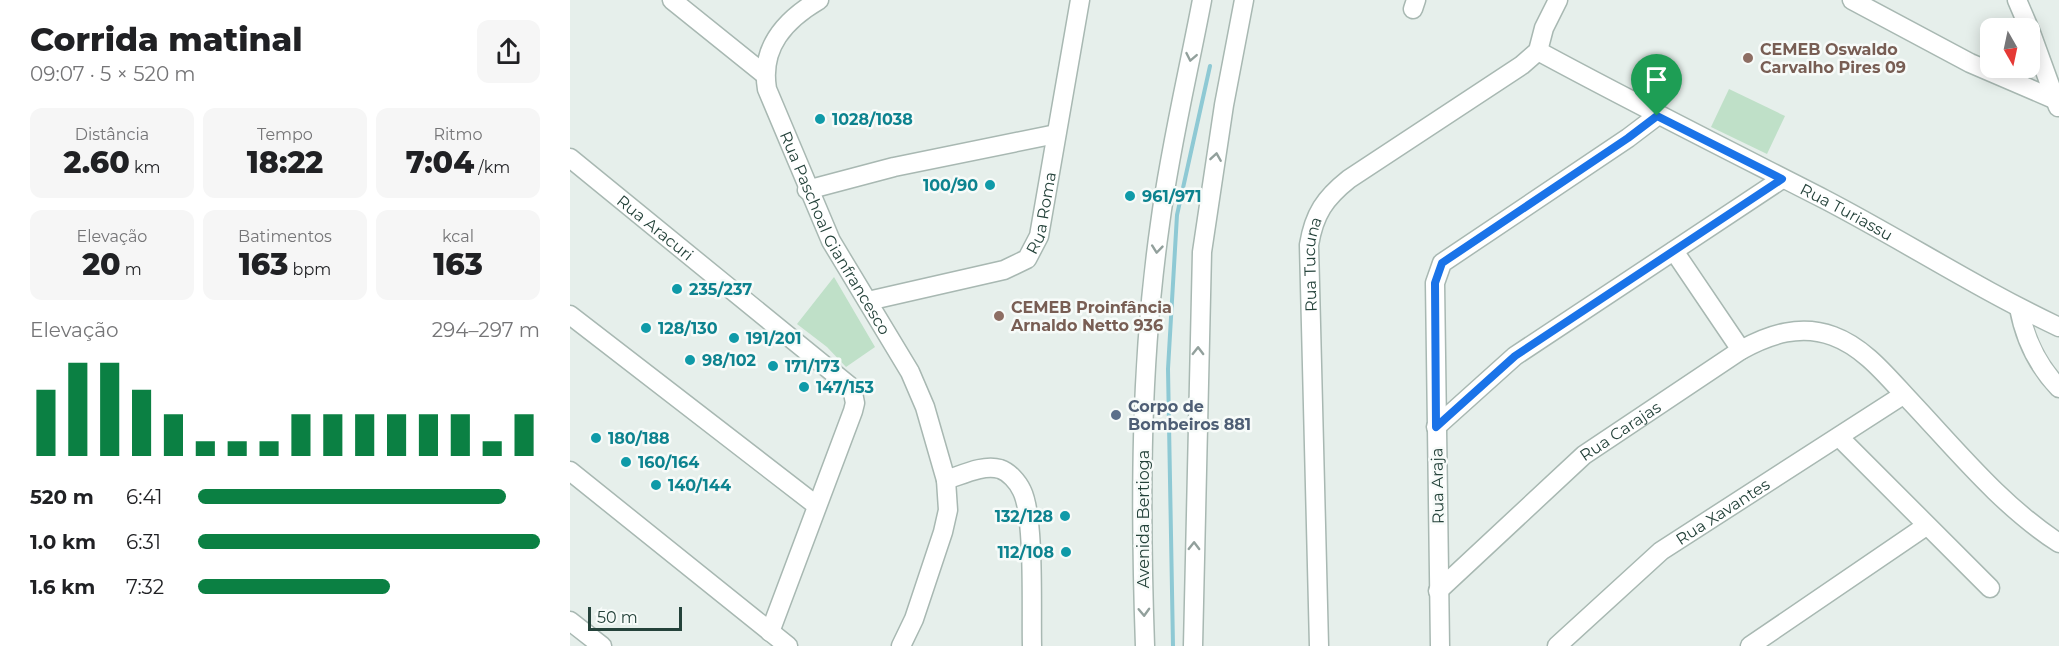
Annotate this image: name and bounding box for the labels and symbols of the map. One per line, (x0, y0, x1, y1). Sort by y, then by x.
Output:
north arrow (1980, 18, 2040, 78)
place label: CEMEB Oswaldo Carvalho Pires 09 (1760, 40, 1906, 77)
marker: CEMEB Oswaldo Carvalho Pires 09 (1741, 51, 1755, 65)
one-way arrow (1185, 52, 1198, 62)
pin (1631, 54, 1682, 116)
place label: 1028/1038 (832, 110, 913, 129)
marker: 1028/1038 (813, 112, 827, 126)
street label: Rua Paschoal Gianfrancesco (776, 128, 894, 338)
one-way arrow (1209, 152, 1221, 161)
street label: Rua Roma (1022, 170, 1060, 257)
place label: 100/90 (923, 176, 978, 195)
marker: 100/90 (983, 178, 997, 192)
street label: Rua Turiassu (1797, 180, 1896, 245)
place label: 961/971 (1142, 187, 1201, 206)
marker: 961/971 (1123, 189, 1137, 203)
street label: Rua Aracuri (613, 191, 697, 265)
street label: Rua Tucuna (1300, 214, 1326, 312)
one-way arrow (1151, 245, 1163, 254)
place label: 235/237 (689, 280, 752, 299)
marker: 235/237 (670, 282, 684, 296)
place label: CEMEB Proinfância Arnaldo Netto 936 (1010, 298, 1172, 335)
marker: CEMEB Proinfância Arnaldo Netto 936 (992, 309, 1006, 323)
place label: 128/130 (658, 319, 718, 338)
marker: 128/130 (639, 321, 653, 335)
place label: 191/201 (746, 329, 801, 348)
marker: 191/201 (727, 331, 741, 345)
one-way arrow (1191, 346, 1204, 355)
place label: 98/102 (702, 351, 756, 370)
marker: 98/102 (683, 353, 697, 367)
place label: 171/173 (785, 357, 840, 376)
marker: 171/173 (766, 359, 780, 373)
place label: 147/153 (816, 378, 874, 397)
marker: 147/153 (797, 380, 811, 394)
place label: Corpo de Bombeiros 881 (1128, 397, 1251, 434)
street label: Rua Carajas (1576, 397, 1665, 465)
marker: Corpo de Bombeiros 881 (1109, 408, 1123, 422)
place label: 180/188 (608, 429, 670, 448)
marker: 180/188 (589, 431, 603, 445)
street label: Rua Araja (1427, 448, 1448, 524)
street label: Avenida Bertioga (1134, 450, 1153, 588)
place label: 160/164 (638, 453, 699, 472)
marker: 160/164 (619, 455, 633, 469)
street label: Rua Xavantes (1672, 474, 1773, 549)
place label: 140/144 (668, 476, 731, 495)
marker: 140/144 (649, 478, 663, 492)
place label: 132/128 (995, 507, 1053, 526)
marker: 132/128 (1058, 509, 1072, 523)
one-way arrow (1188, 541, 1200, 550)
place label: 112/108 (997, 543, 1054, 562)
marker: 112/108 (1059, 545, 1073, 559)
scale bar (588, 604, 682, 632)
one-way arrow (1138, 607, 1150, 616)

